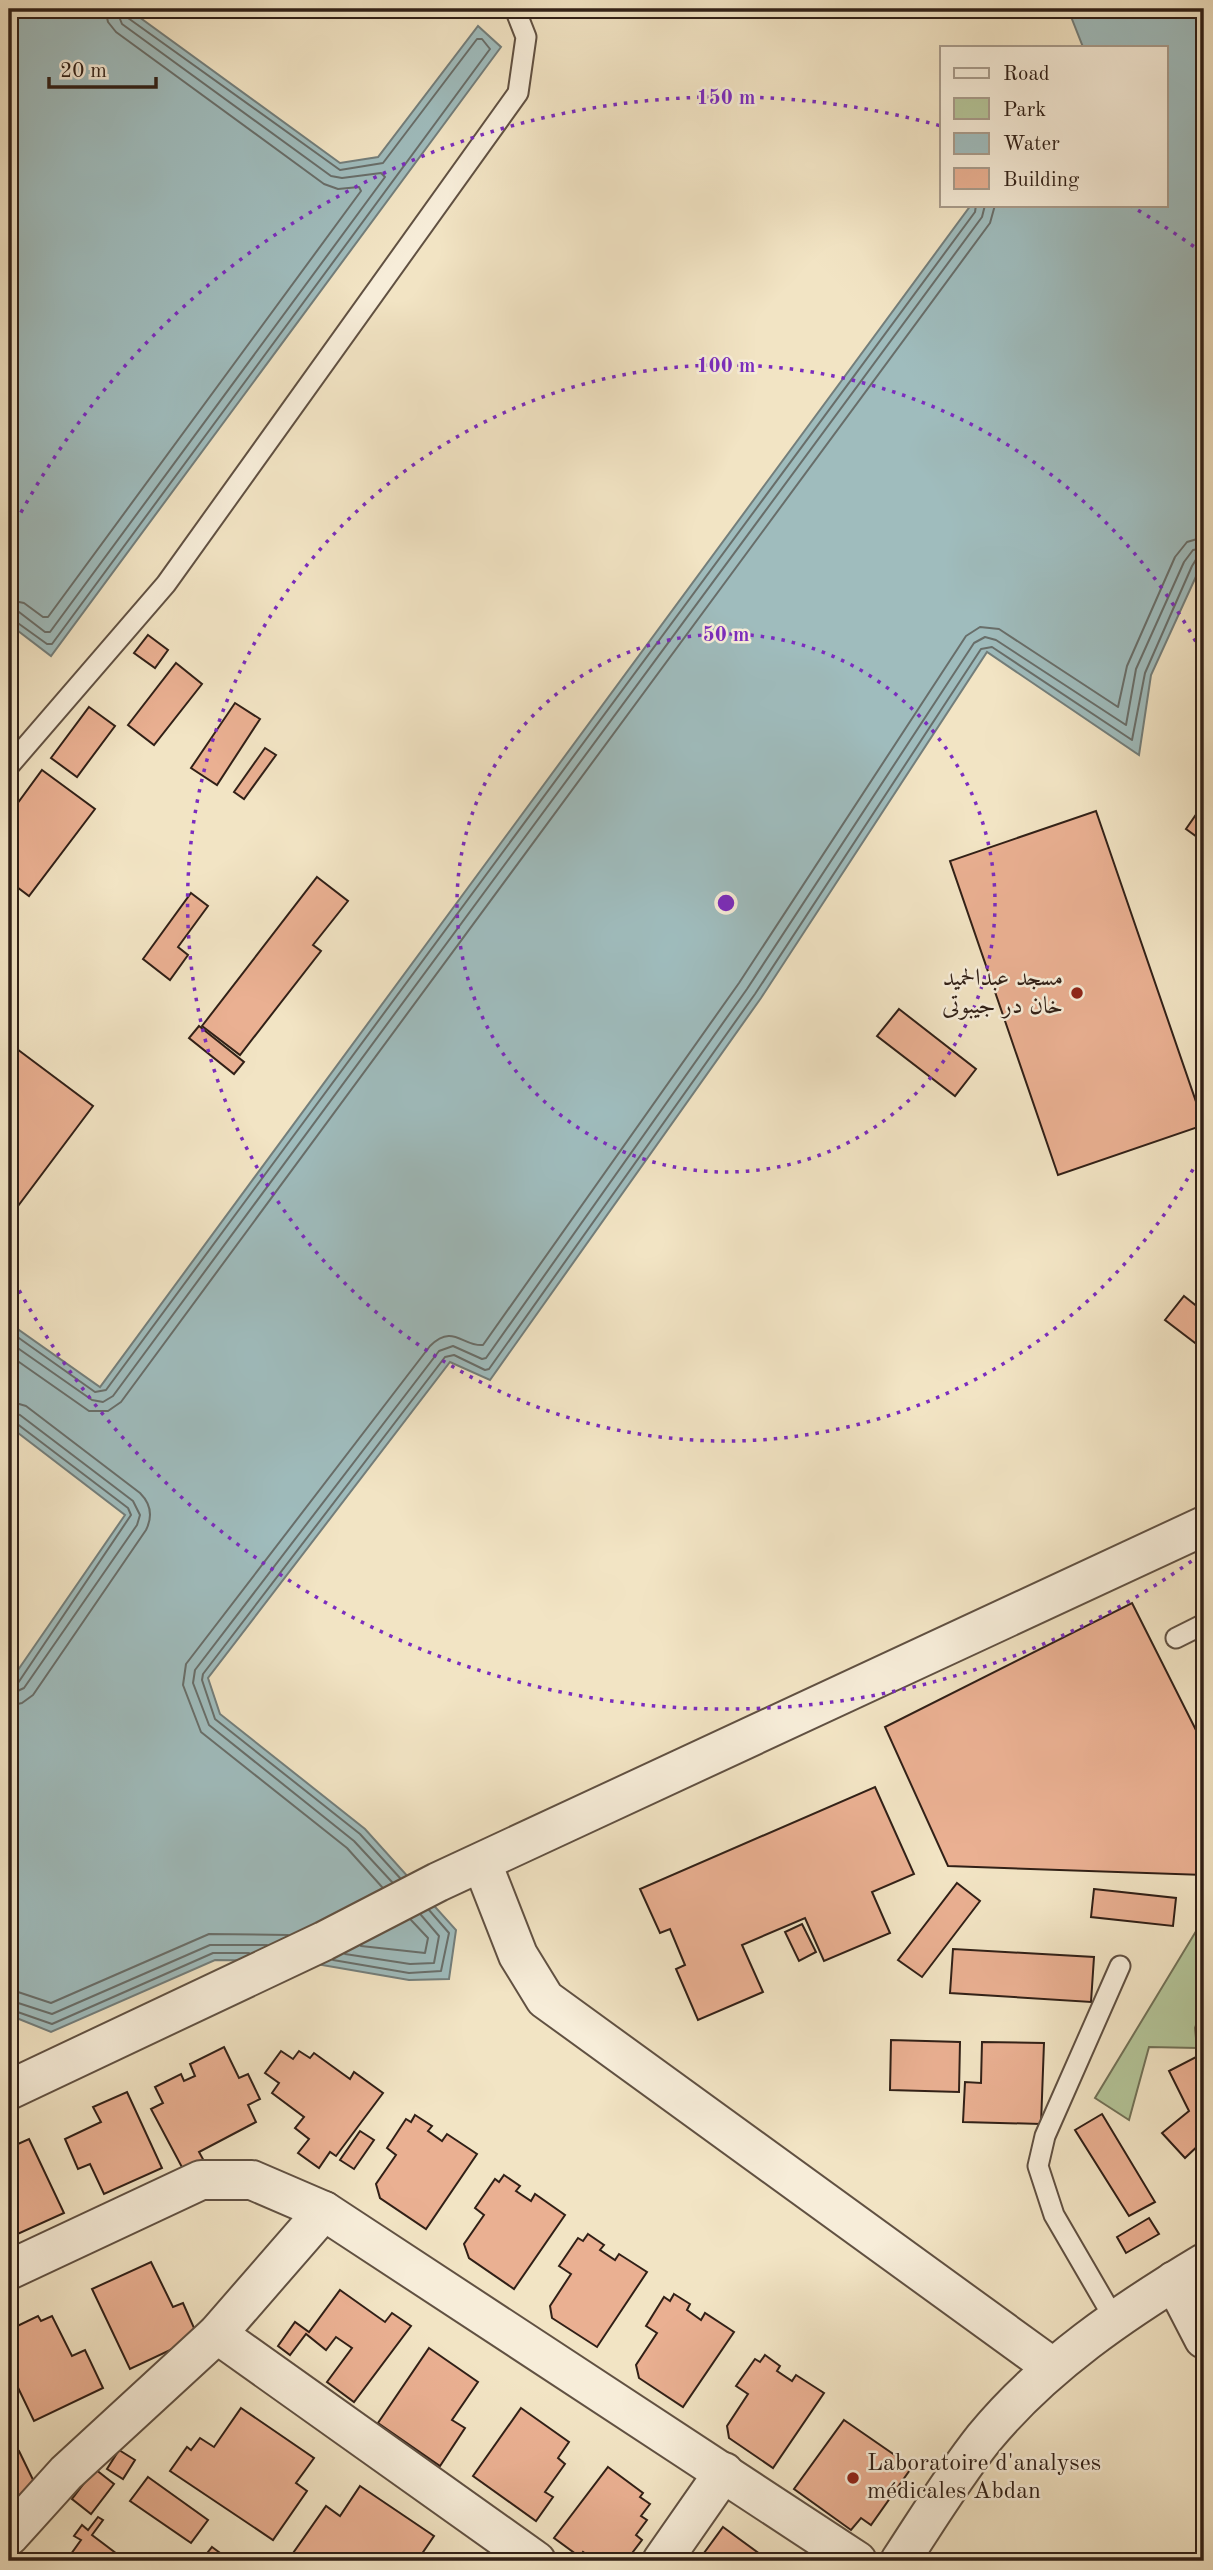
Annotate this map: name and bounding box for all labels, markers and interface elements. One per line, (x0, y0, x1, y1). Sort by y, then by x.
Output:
scale bar (49, 46, 156, 90)
legend (940, 46, 1168, 206)
text: 20 m (60, 61, 107, 82)
text: Road (1003, 64, 1050, 85)
text: 150 m (696, 88, 756, 109)
text: Park (1003, 100, 1046, 121)
text: Water (1003, 134, 1060, 155)
text: Building (1003, 170, 1080, 191)
text: 100 m (696, 356, 756, 377)
text: 50 m (702, 625, 750, 646)
centre of rings (714, 891, 738, 915)
place label: مسجد عبدالحمید خان در جیبوتی (942, 967, 1063, 1020)
marker: مسجد عبدالحمید خان در جیبوتی (1069, 985, 1085, 1001)
place label: Laboratoire d'analyses médicales Abdan (867, 2452, 1101, 2504)
marker: Laboratoire d'analyses médicales Abdan (845, 2470, 861, 2486)

